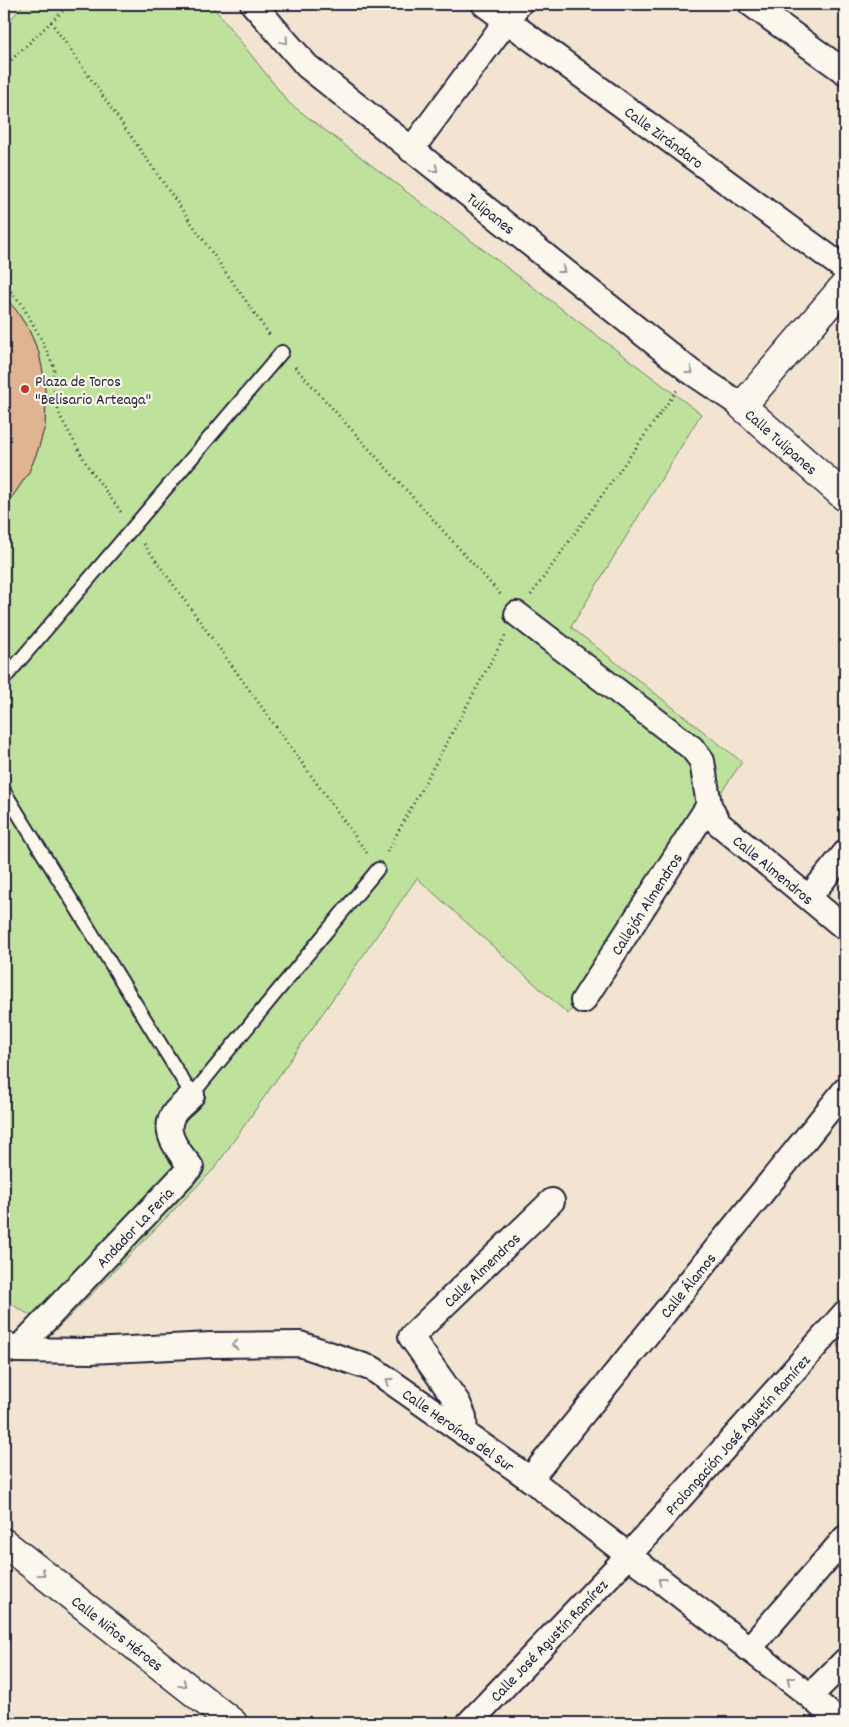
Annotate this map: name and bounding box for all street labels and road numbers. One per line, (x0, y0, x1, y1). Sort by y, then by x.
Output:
street label: Calle Zirándaro (619, 102, 707, 175)
street label: Tulipanes (461, 188, 519, 241)
street label: Calle Tulipanes (739, 405, 822, 482)
street label: Calle Almendros (727, 831, 818, 912)
street label: Callejón Almendros (606, 849, 690, 961)
street label: Andador La Feria (92, 1183, 180, 1274)
street label: Calle Almendros (439, 1228, 527, 1314)
street label: Calle Álamos (656, 1248, 723, 1324)
street label: Prolongación José Agustín Ramírez (661, 1350, 817, 1521)
street label: Calle Heroínas del Sur (397, 1384, 518, 1479)
street label: Calle José Agustín Ramírez (486, 1575, 614, 1708)
street label: Calle Niños Héroes (66, 1591, 168, 1678)

